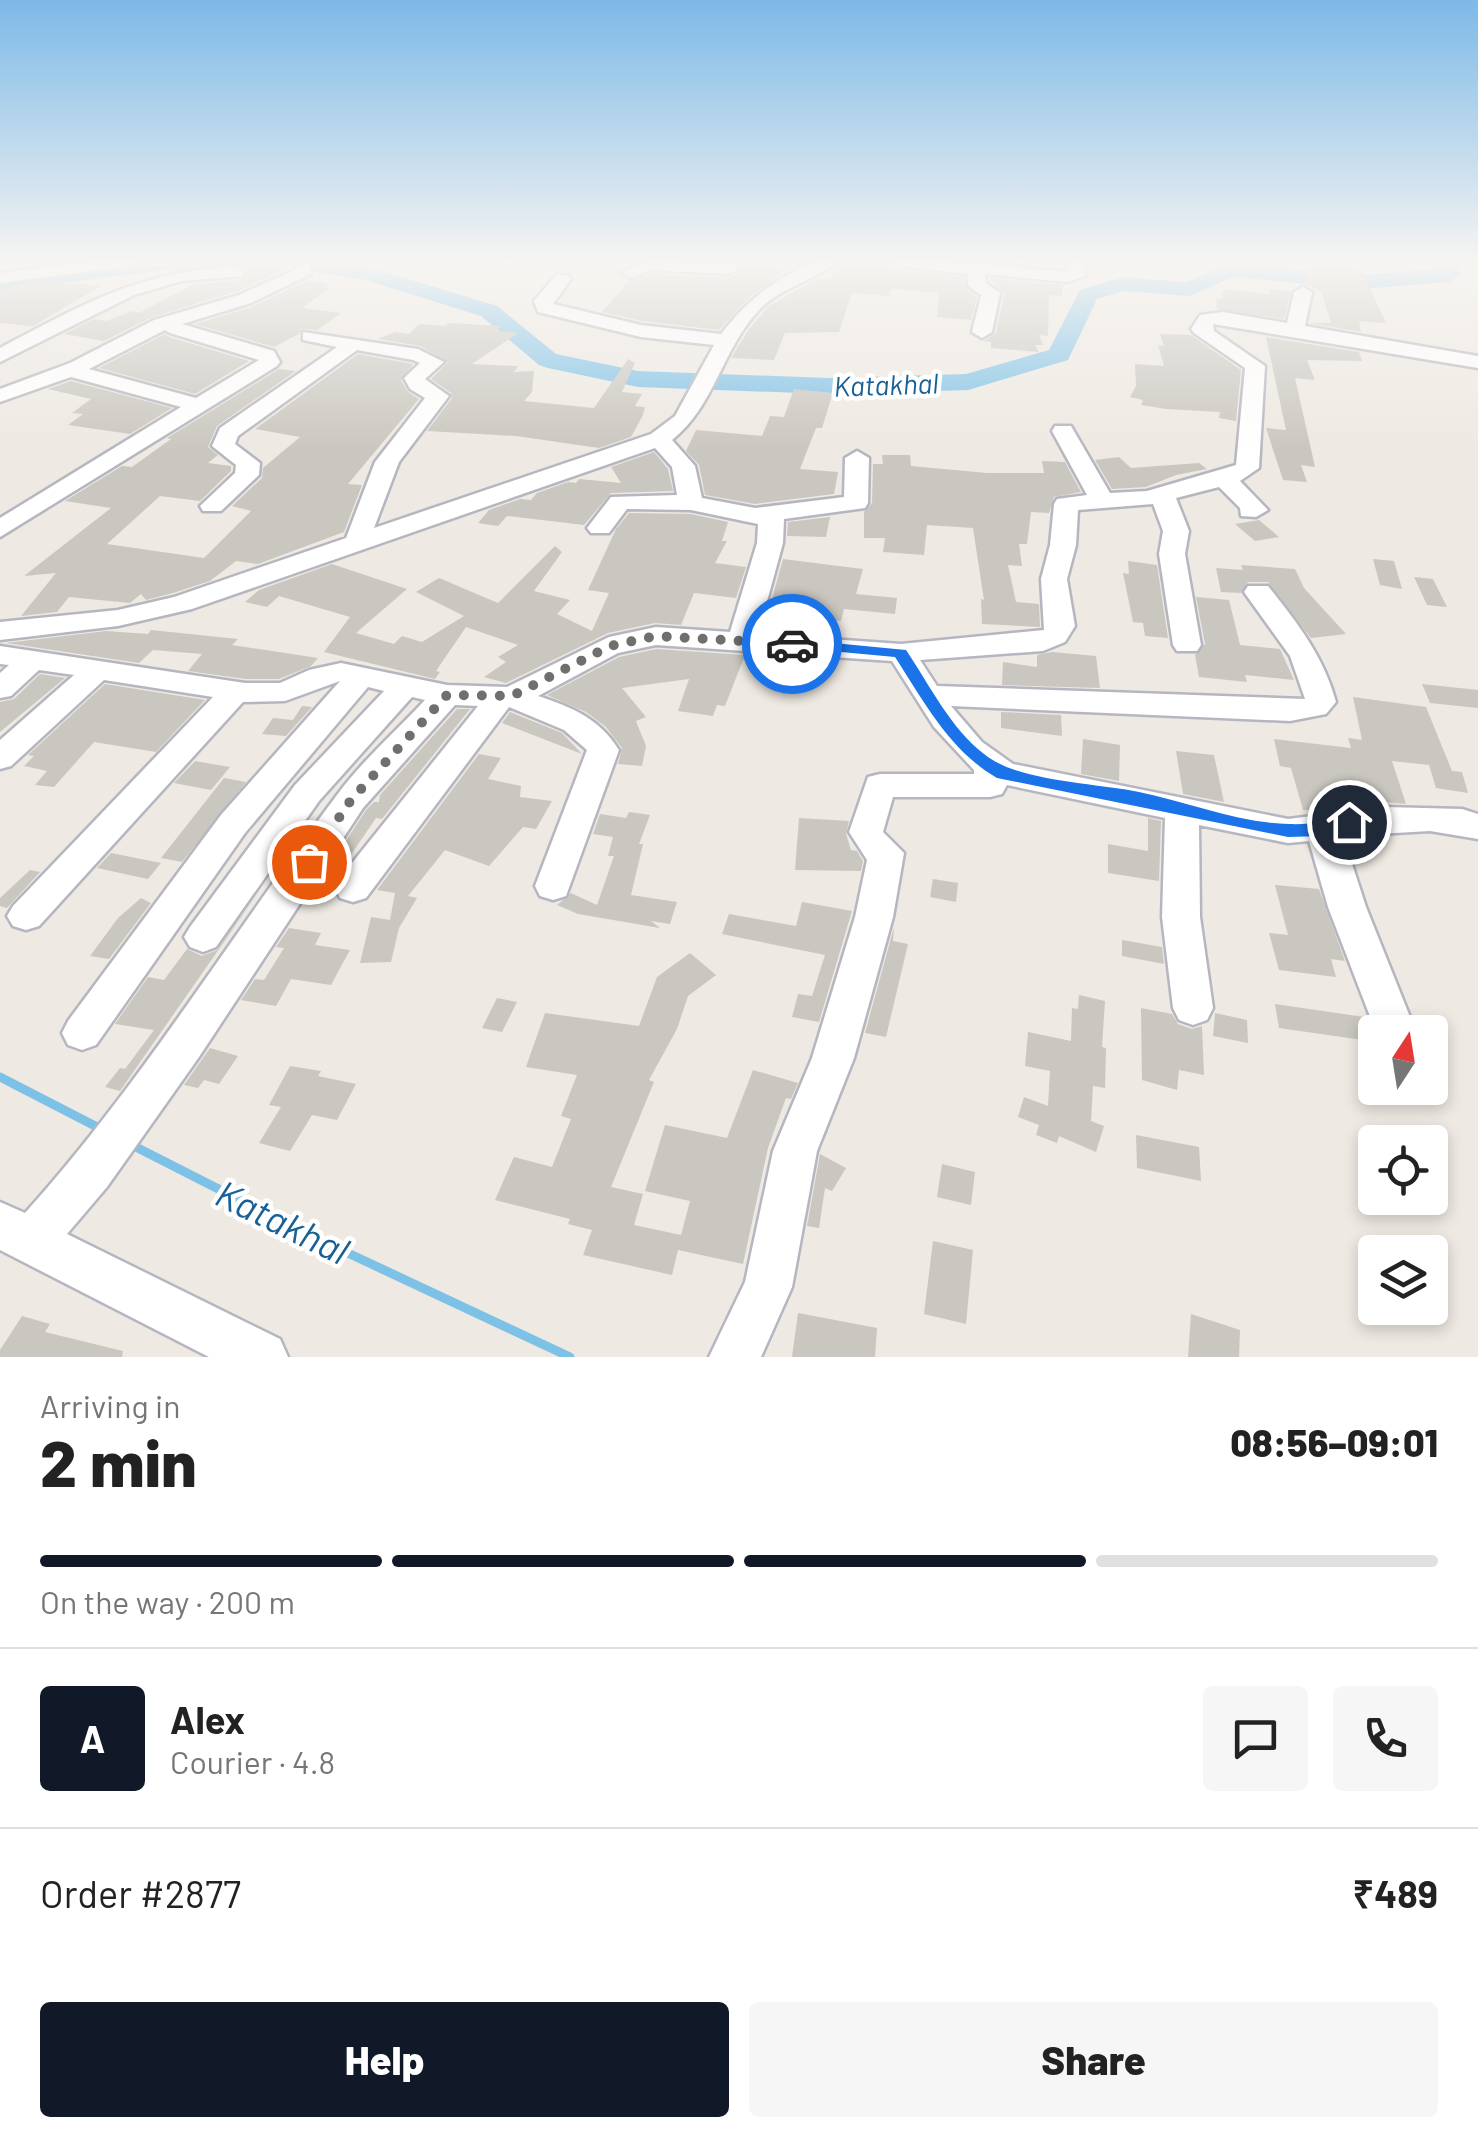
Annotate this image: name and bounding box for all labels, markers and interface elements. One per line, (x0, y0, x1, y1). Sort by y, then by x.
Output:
water label: Katakhal (833, 365, 939, 403)
courier (742, 594, 842, 694)
icon: car (765, 617, 820, 672)
pin (1307, 780, 1392, 865)
icon: home (1322, 795, 1377, 850)
pin (267, 820, 352, 905)
icon: bag (282, 835, 337, 890)
north arrow (1358, 1015, 1448, 1105)
map controls (1358, 1015, 1448, 1325)
button: locate (1358, 1125, 1448, 1215)
water label: Katakhal (209, 1169, 358, 1273)
button: layers (1358, 1235, 1448, 1325)
text: Arriving in (40, 1386, 180, 1424)
text: 08:56–09:01 (1230, 1419, 1438, 1465)
text: 2 min (40, 1422, 197, 1500)
text: On the way · 200 m (40, 1582, 295, 1620)
button: chat (1203, 1686, 1308, 1791)
button: phone (1333, 1686, 1438, 1791)
text: Alex (170, 1696, 245, 1742)
text: A (80, 1715, 105, 1761)
text: Courier · 4.8 (170, 1742, 335, 1780)
text: Order #2877 (40, 1870, 241, 1916)
text: ₹489 (1353, 1870, 1438, 1916)
button: Help (40, 2002, 729, 2117)
button: Share (749, 2002, 1438, 2117)

